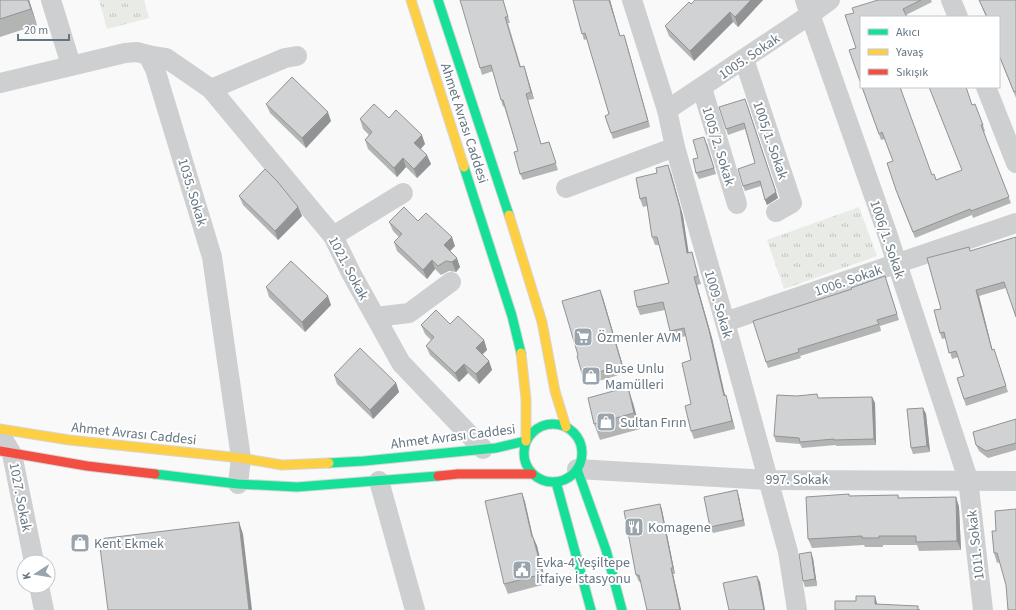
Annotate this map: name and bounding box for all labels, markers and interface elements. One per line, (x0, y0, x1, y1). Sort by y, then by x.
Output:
scale bar (18, 16, 69, 42)
legend (860, 16, 1000, 88)
text: 20 m (24, 22, 48, 39)
text: Akıcı (896, 24, 920, 41)
street label: 1005. Sokak (715, 29, 784, 85)
text: Yavaş (895, 44, 923, 61)
street label: Ahmet Avrası Caddesi (435, 60, 493, 186)
text: Sıkışık (896, 64, 928, 81)
street label: 1005/1. Sokak (747, 98, 793, 182)
street label: 1005/2. Sokak (697, 104, 740, 188)
street label: 1035. Sokak (172, 156, 212, 229)
street label: 1006/1. Sokak (864, 197, 910, 281)
street label: 1021. Sokak (323, 233, 373, 304)
street label: 1006. Sokak (812, 260, 885, 302)
street label: 1009. Sokak (699, 268, 737, 341)
supermarket icon: Özmenler AVM (572, 326, 594, 348)
place label: Özmenler AVM (597, 328, 681, 348)
place label: Buse Unlu Mamülleri (605, 359, 664, 395)
shop icon: Buse Unlu Mamülleri (580, 365, 602, 387)
shop icon: Sultan Fırın (595, 411, 617, 433)
place label: Sultan Fırın (620, 413, 687, 433)
street label: Ahmet Avrası Caddesi (70, 417, 197, 451)
street label: Ahmet Avrası Caddesi (389, 419, 517, 455)
street label: 1027. Sokak (4, 461, 37, 533)
street label: 997. Sokak (766, 470, 829, 490)
street label: 1011. Sokak (962, 509, 990, 581)
restaurant icon: Komagene (623, 516, 645, 538)
place label: Komagene (648, 518, 711, 538)
shop icon: Kent Ekmek (69, 532, 91, 554)
place label: Kent Ekmek (94, 534, 164, 554)
place label: Evka-4 Yeşiltepe İtfaiye İstasyonu (536, 553, 631, 589)
north arrow (16, 554, 56, 594)
public building icon: Evka-4 Yeşiltepe İtfaiye İstasyonu (511, 559, 533, 581)
text: K (19, 571, 35, 581)

